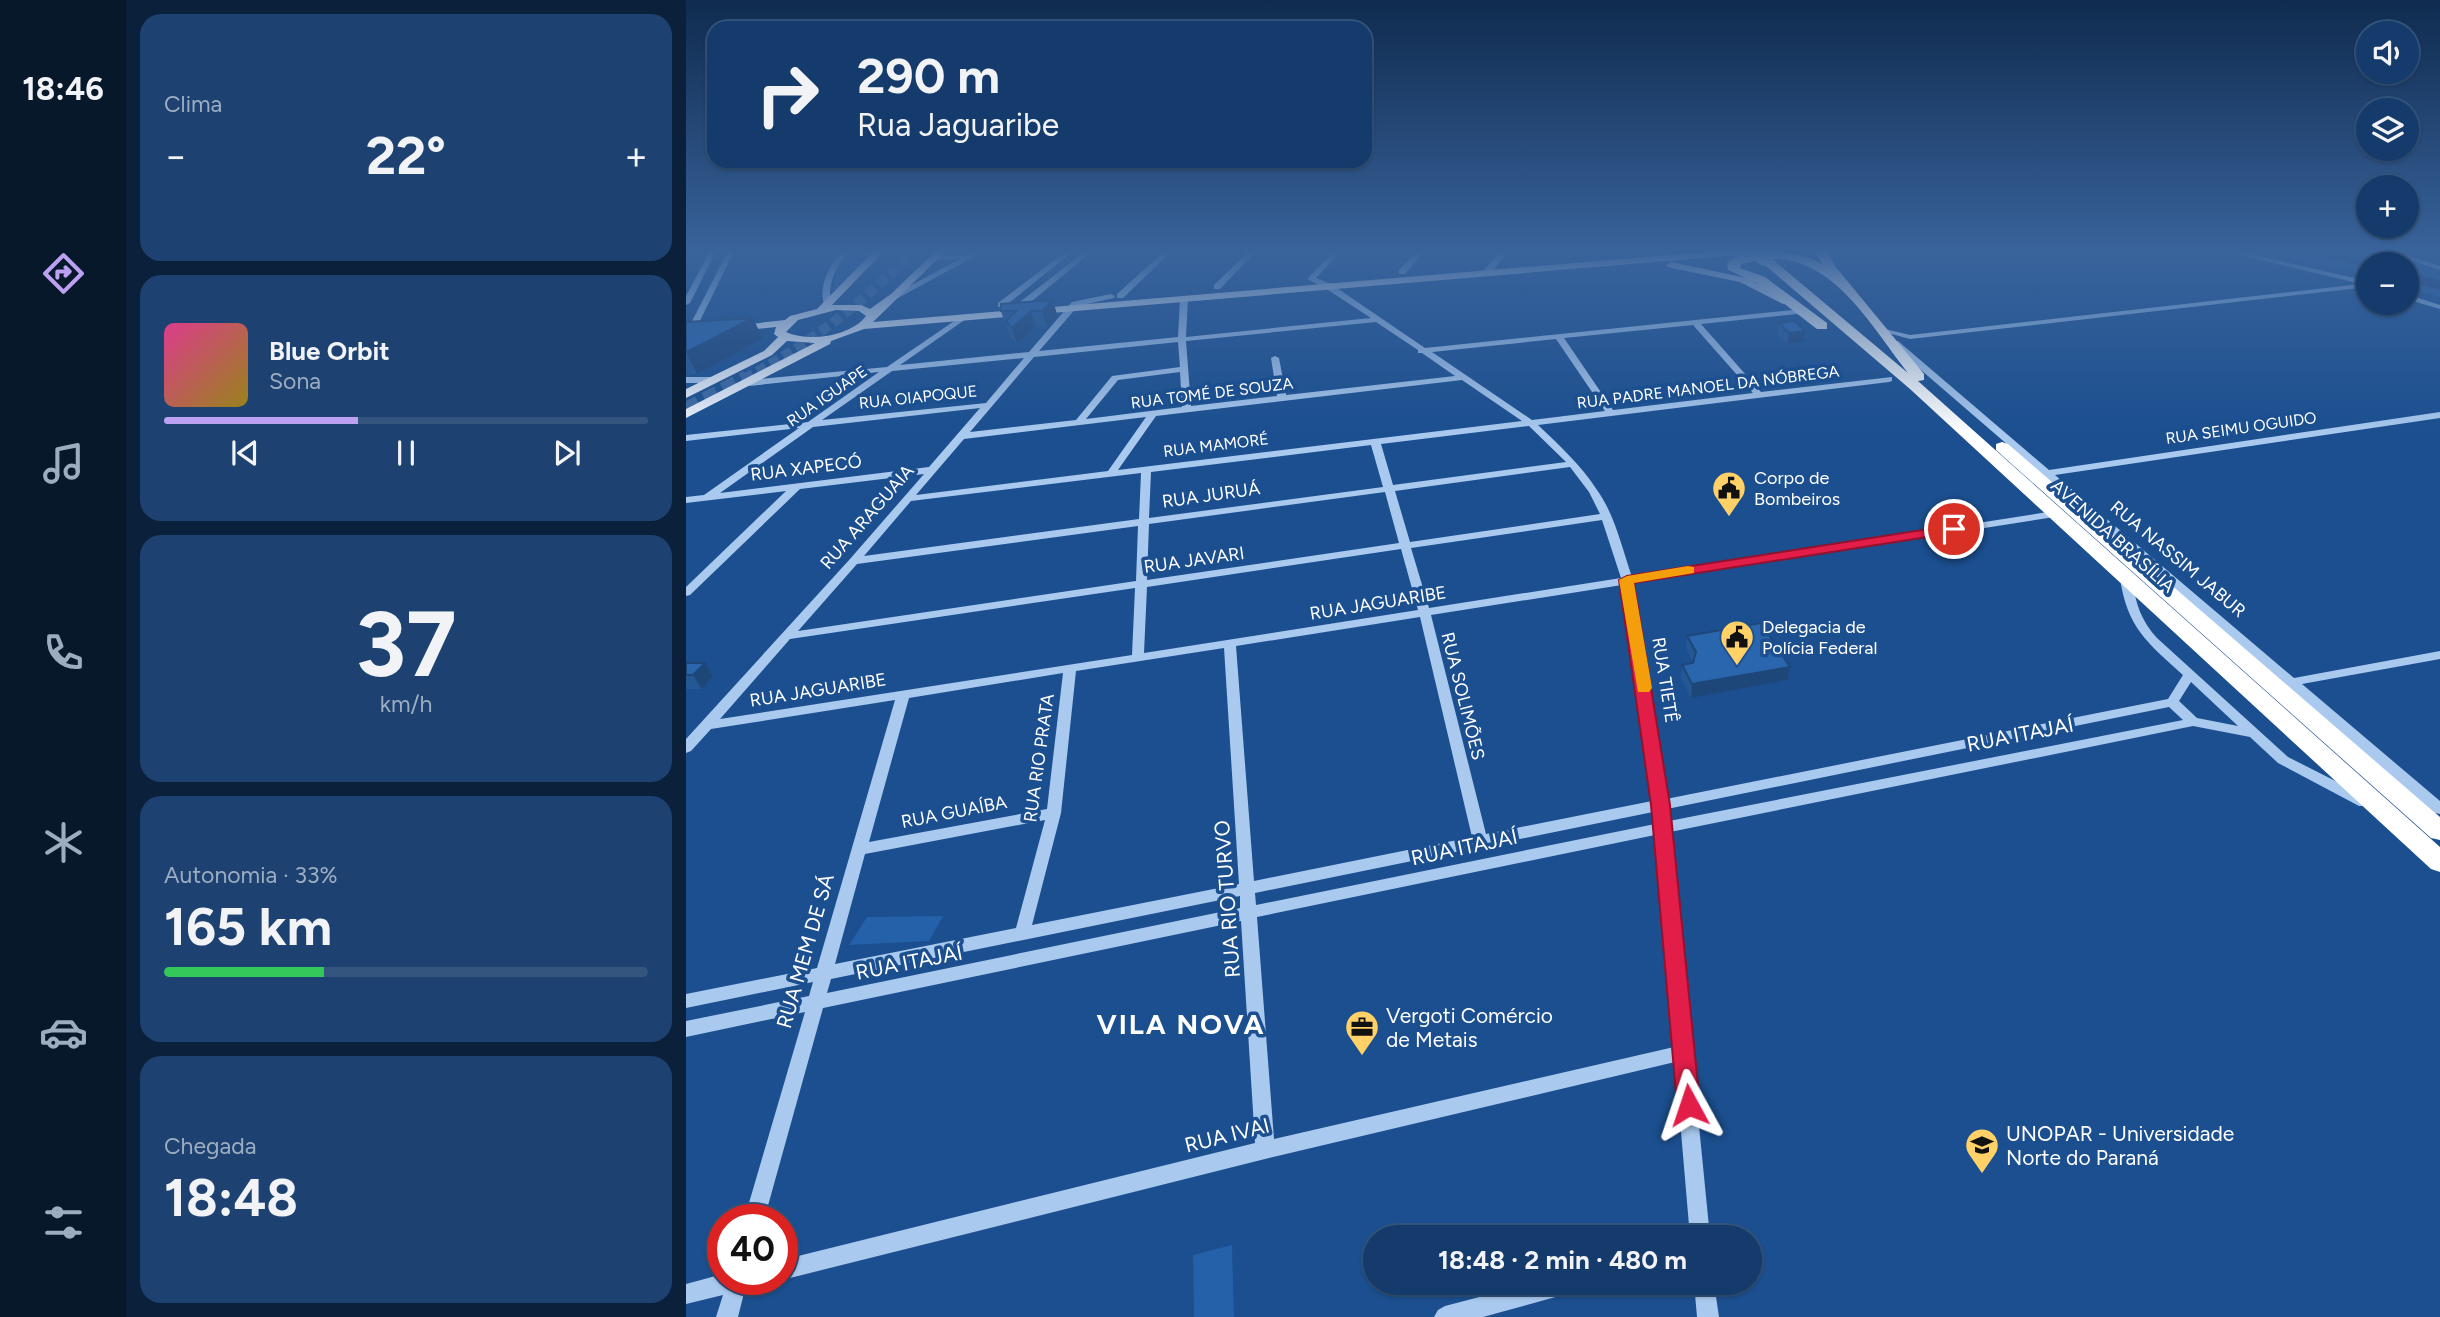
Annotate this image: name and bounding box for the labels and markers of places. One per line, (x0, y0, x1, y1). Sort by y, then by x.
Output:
place label: Corpo de Bombeiros (1754, 467, 1840, 510)
public building icon: Corpo de Bombeiros (1710, 469, 1748, 518)
pin (1924, 499, 1984, 559)
place label: Delegacia de Polícia Federal (1762, 616, 1877, 659)
public building icon: Delegacia de Polícia Federal (1718, 618, 1756, 667)
place label: Vergoti Comércio de Metais (1386, 1003, 1553, 1052)
office icon: Vergoti Comércio de Metais (1343, 1008, 1381, 1057)
place label: UNOPAR - Universidade Norte do Paraná (2006, 1121, 2234, 1170)
school or university icon: UNOPAR - Universidade Norte do Paraná (1963, 1126, 2001, 1175)

